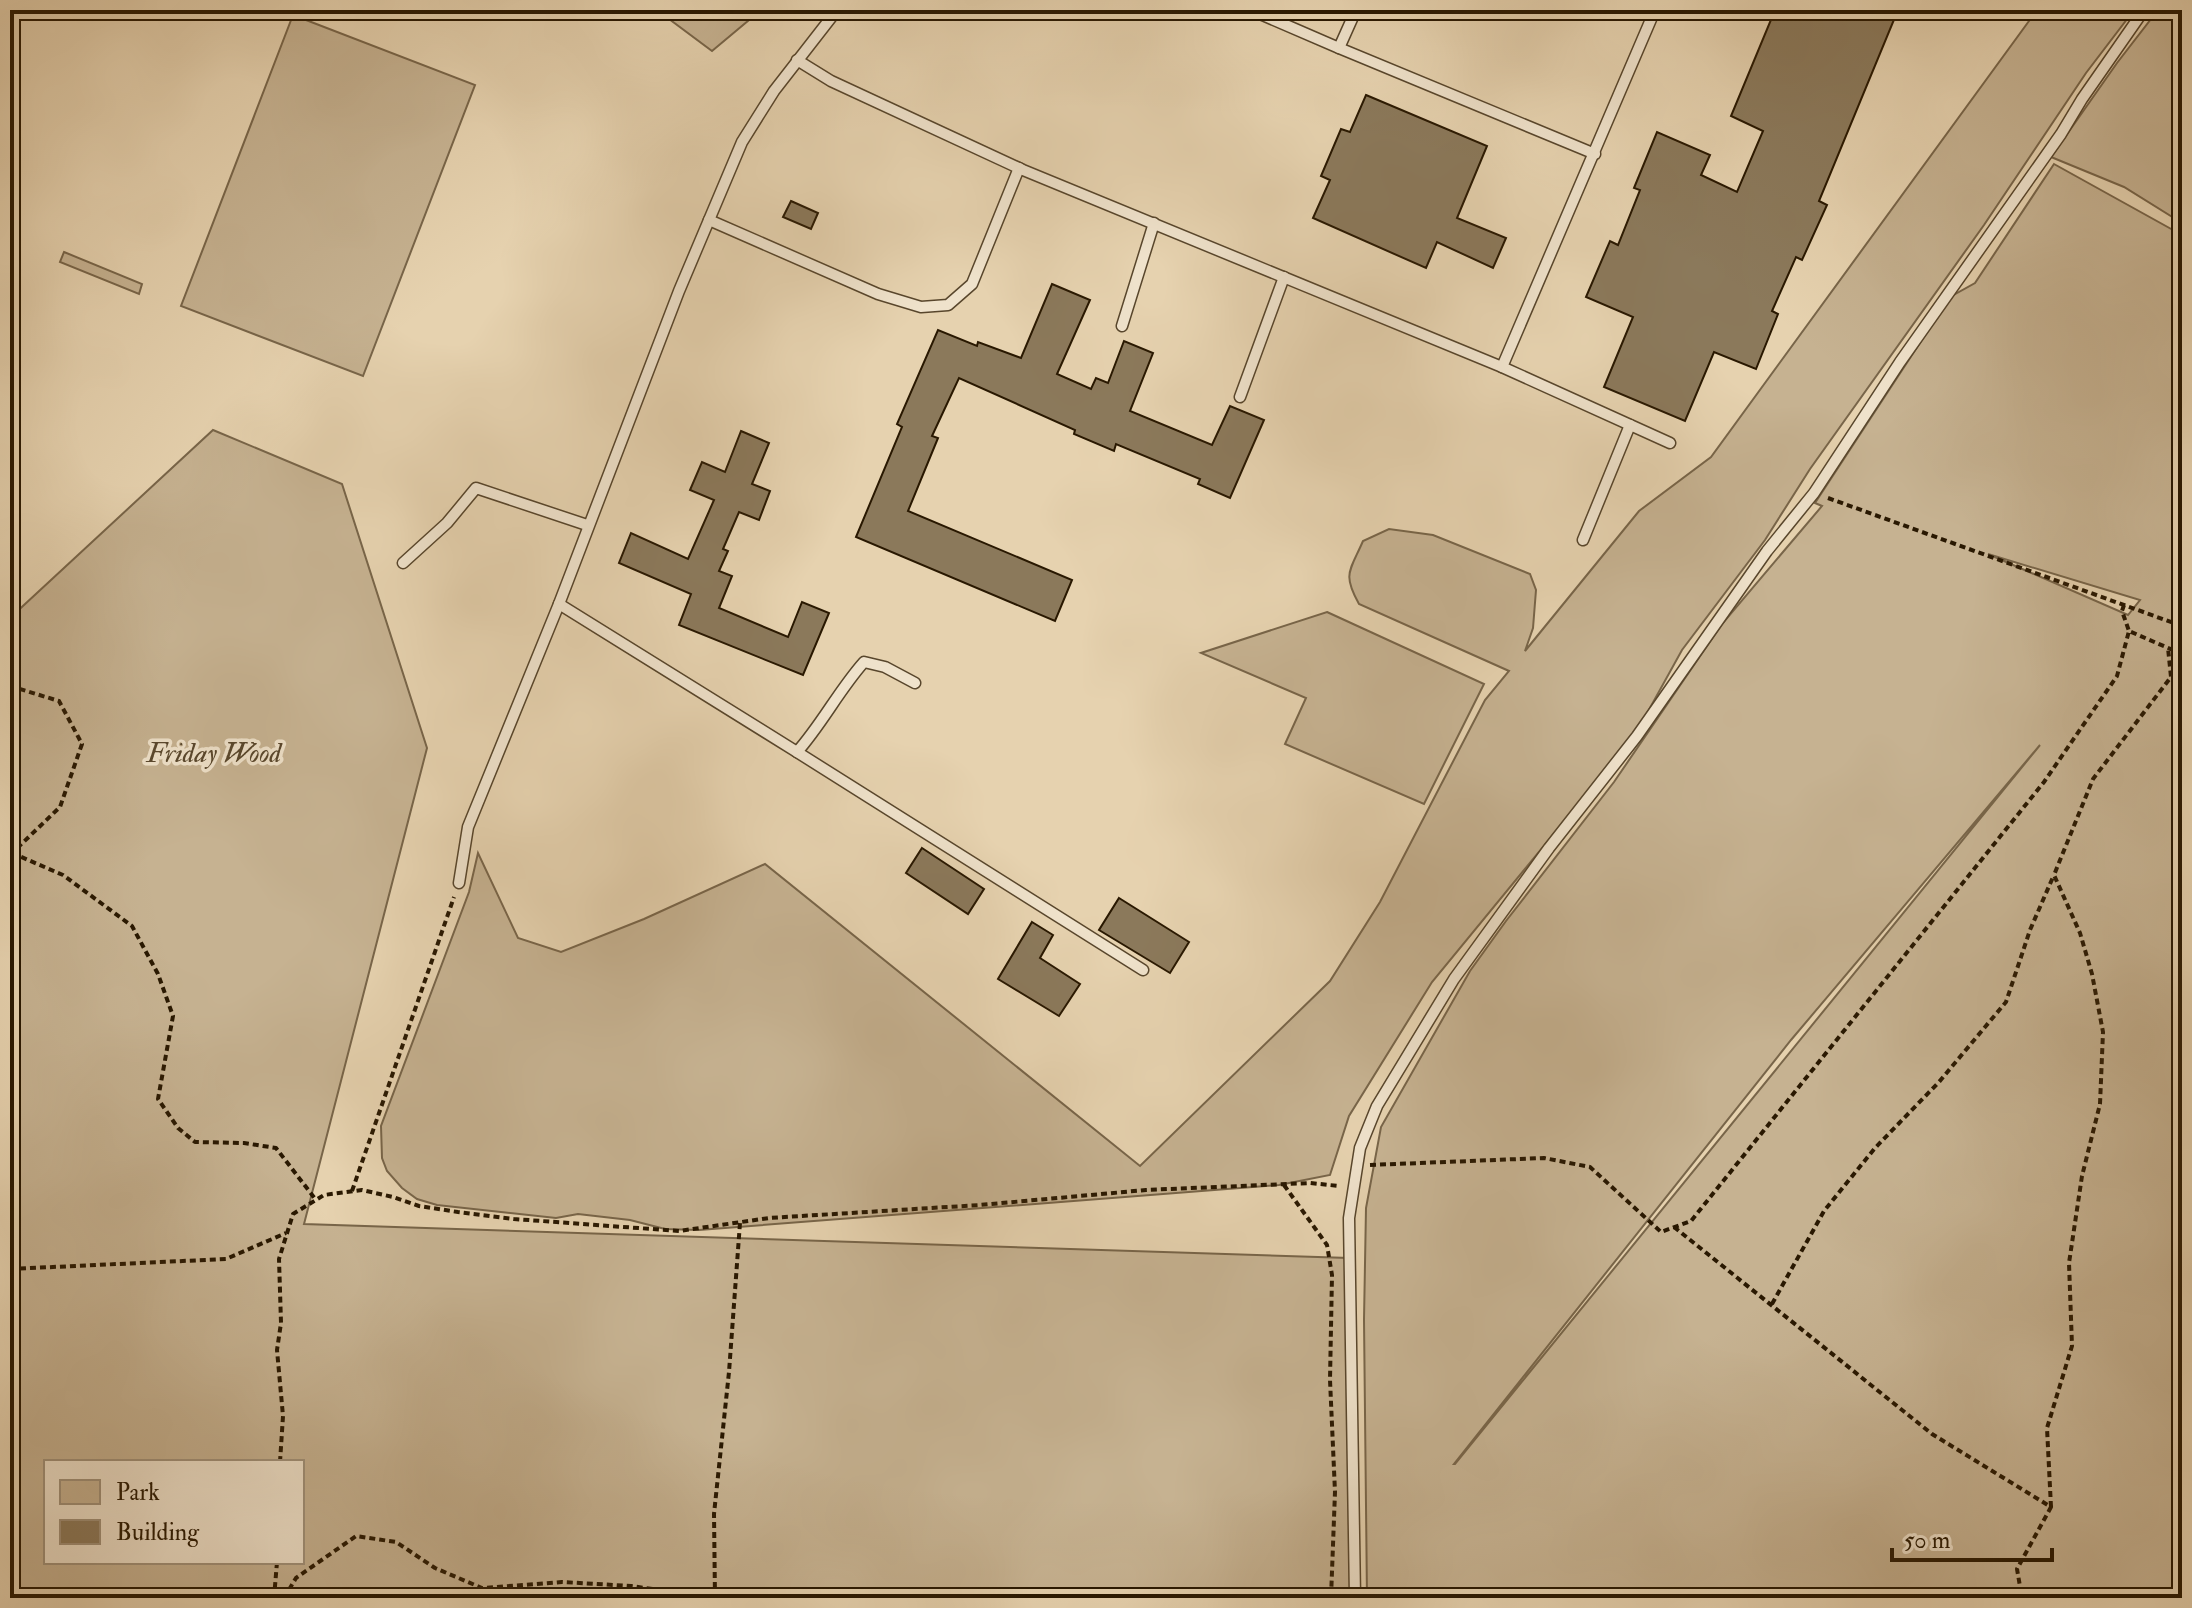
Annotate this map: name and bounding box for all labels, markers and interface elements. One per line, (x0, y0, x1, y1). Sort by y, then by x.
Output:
park label: Friday Wood (145, 736, 283, 771)
legend (44, 1460, 304, 1564)
text: Park (116, 1477, 160, 1508)
scale bar (1892, 1512, 2052, 1562)
text: Building (116, 1517, 200, 1548)
text: 50 m (1904, 1525, 1951, 1556)

